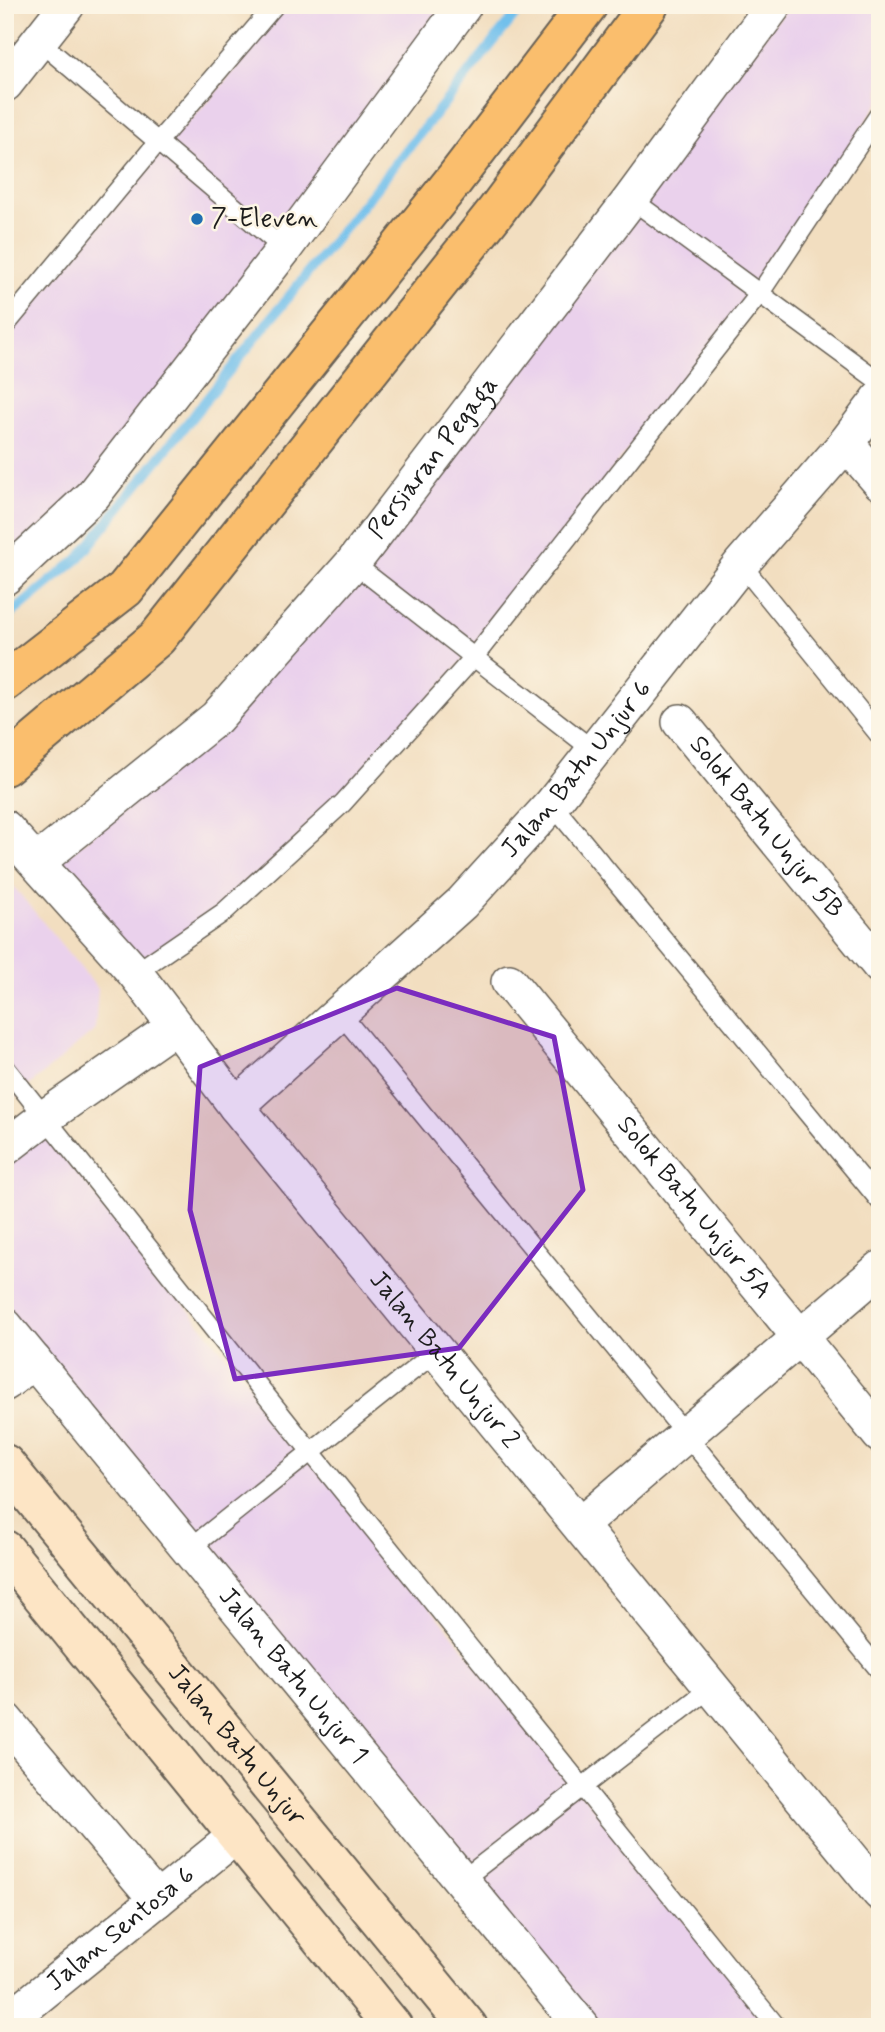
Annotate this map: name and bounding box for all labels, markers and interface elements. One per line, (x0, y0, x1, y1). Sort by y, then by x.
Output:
place label: 7-Eleven (211, 202, 318, 236)
marker: 7-Eleven (189, 211, 205, 227)
street label: Persiaran Pegaga (360, 370, 506, 546)
street label: Jalan Batu Unjur 6 (494, 674, 660, 866)
street label: Solok Batu Unjur 5B (681, 729, 851, 926)
street label: Solok Batu Unjur 5A (609, 1109, 779, 1307)
street label: Jalan Batu Unjur 2 (361, 1264, 527, 1456)
street label: Jalan Batu Unjur 1 (214, 1582, 374, 1770)
street label: Jalan Batu Unjur (163, 1658, 311, 1832)
street label: Jalan Sentosa 6 (39, 1859, 202, 2000)

